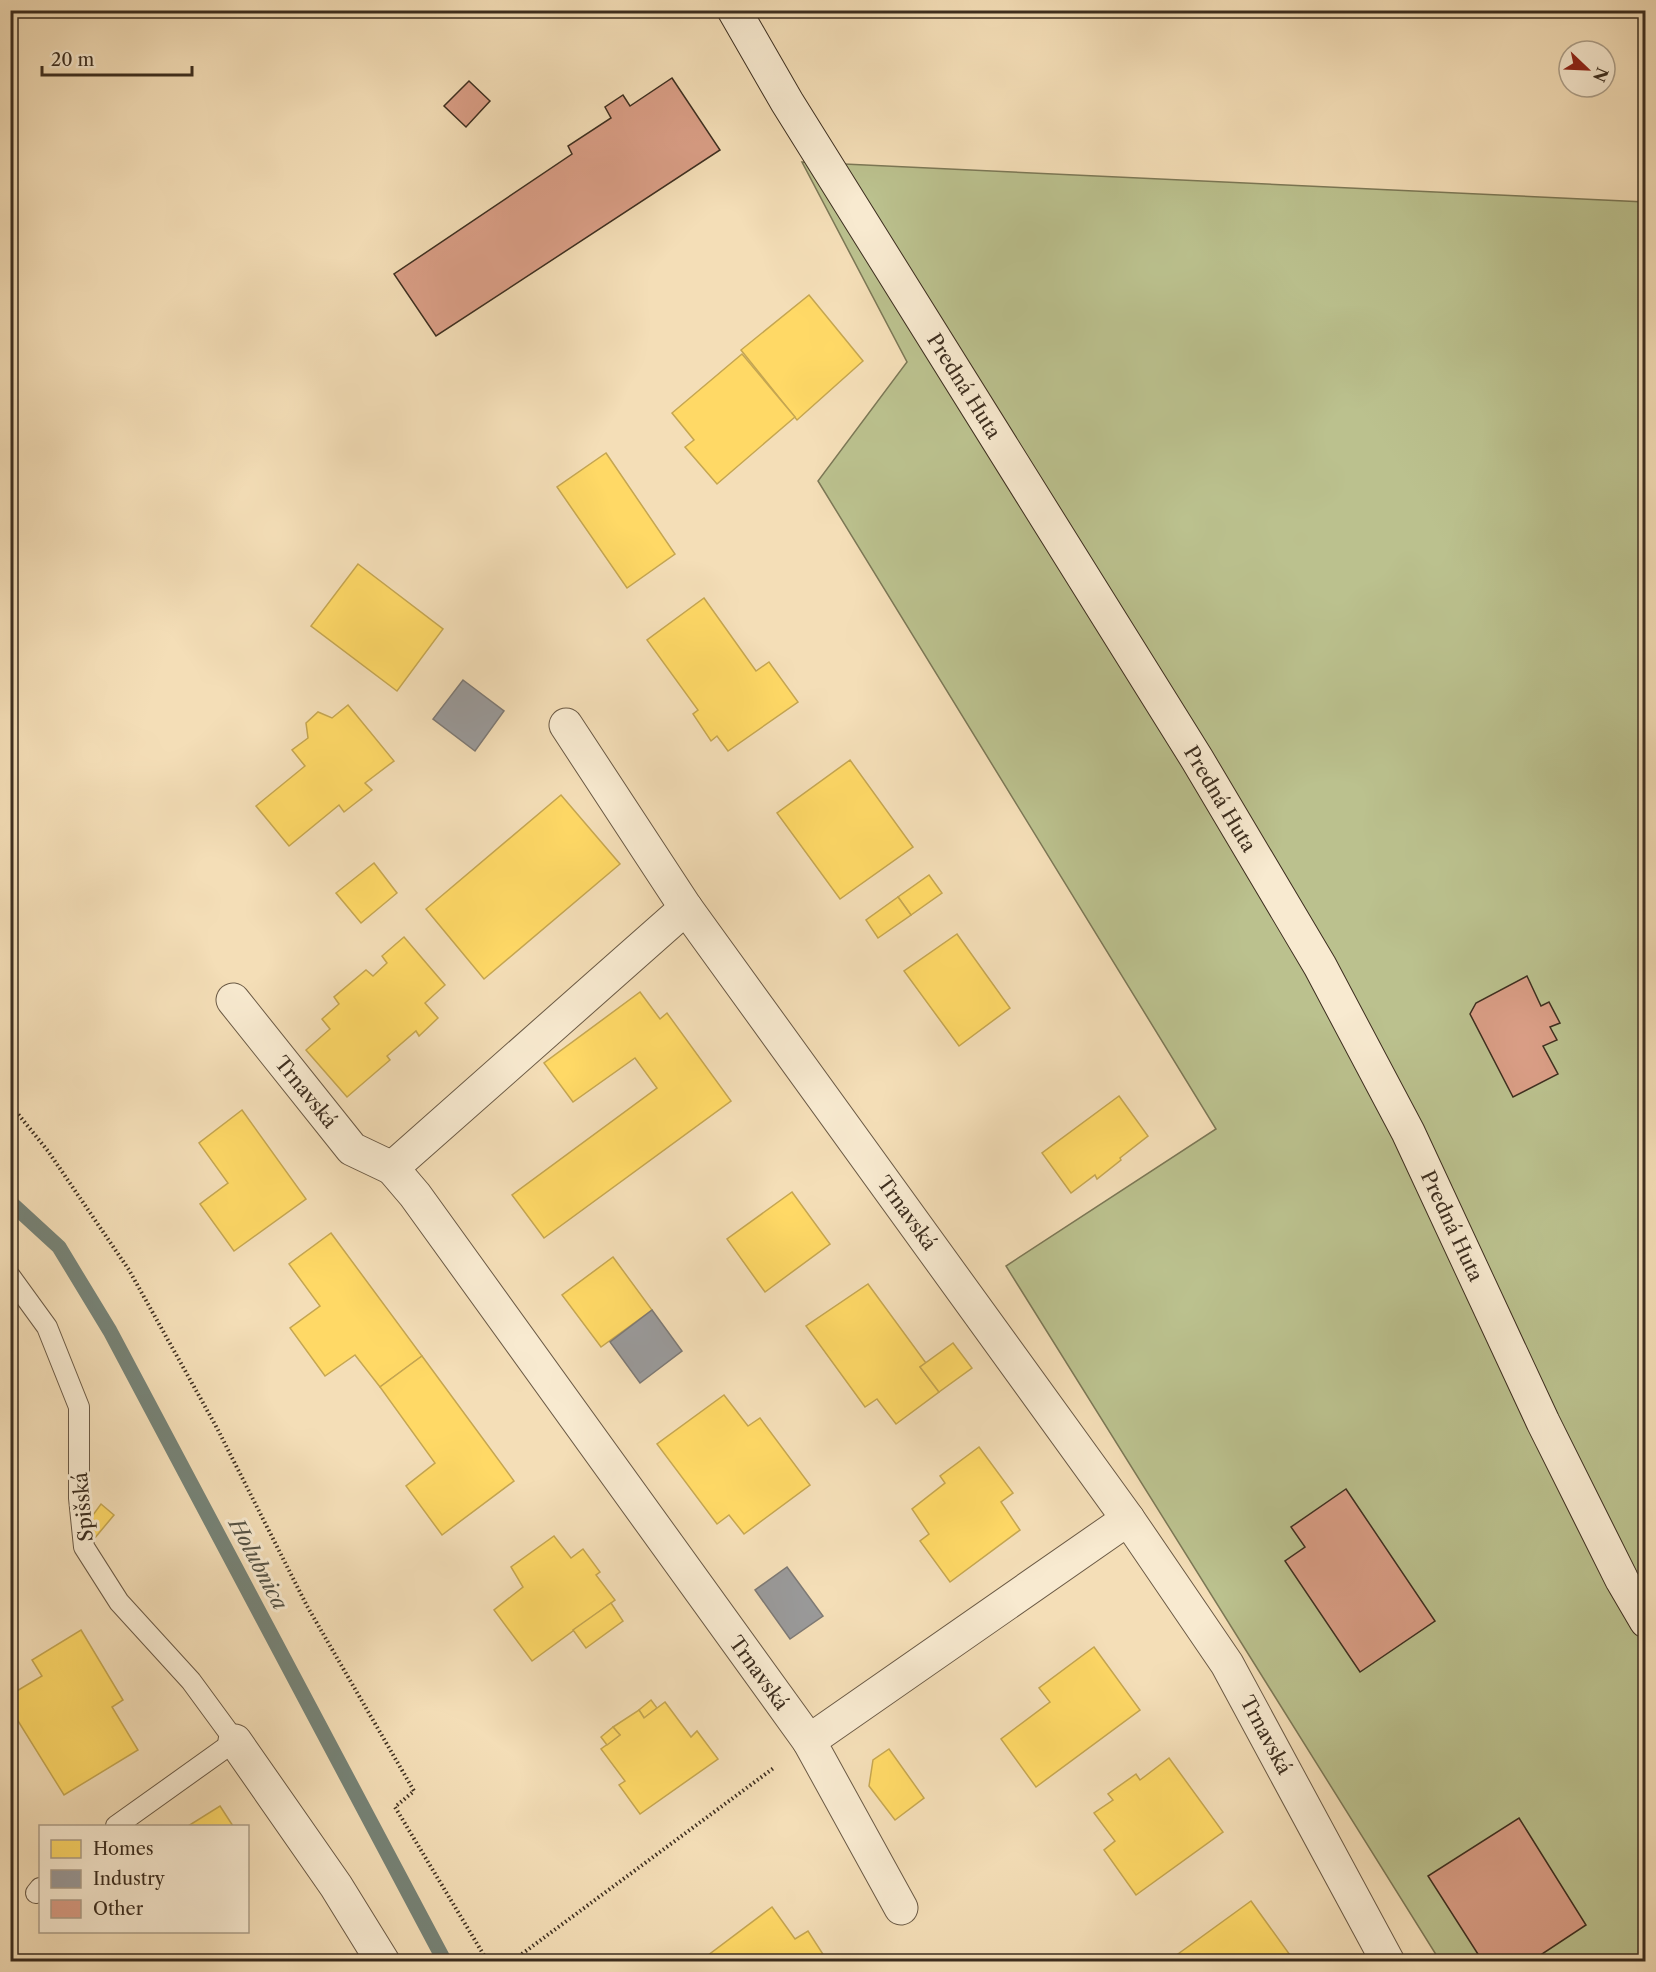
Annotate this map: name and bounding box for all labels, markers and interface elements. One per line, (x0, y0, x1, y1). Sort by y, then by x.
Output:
scale bar (42, 39, 192, 77)
north arrow (1557, 39, 1617, 99)
text: 20 m (51, 49, 95, 71)
text: N (1589, 65, 1613, 85)
street label: Predná Huta (922, 329, 1006, 443)
street label: Predná Huta (1179, 742, 1261, 857)
street label: Trnavská (270, 1051, 343, 1133)
street label: Predná Huta (1416, 1167, 1488, 1286)
street label: Trnavská (872, 1171, 942, 1255)
street label: Spišská (68, 1471, 98, 1543)
water label: Holubnica (223, 1512, 293, 1614)
street label: Trnavská (724, 1631, 794, 1715)
street label: Trnavská (1235, 1692, 1297, 1779)
legend (39, 1825, 249, 1933)
text: Homes (93, 1838, 154, 1860)
text: Industry (93, 1868, 166, 1890)
text: Other (93, 1898, 144, 1920)

